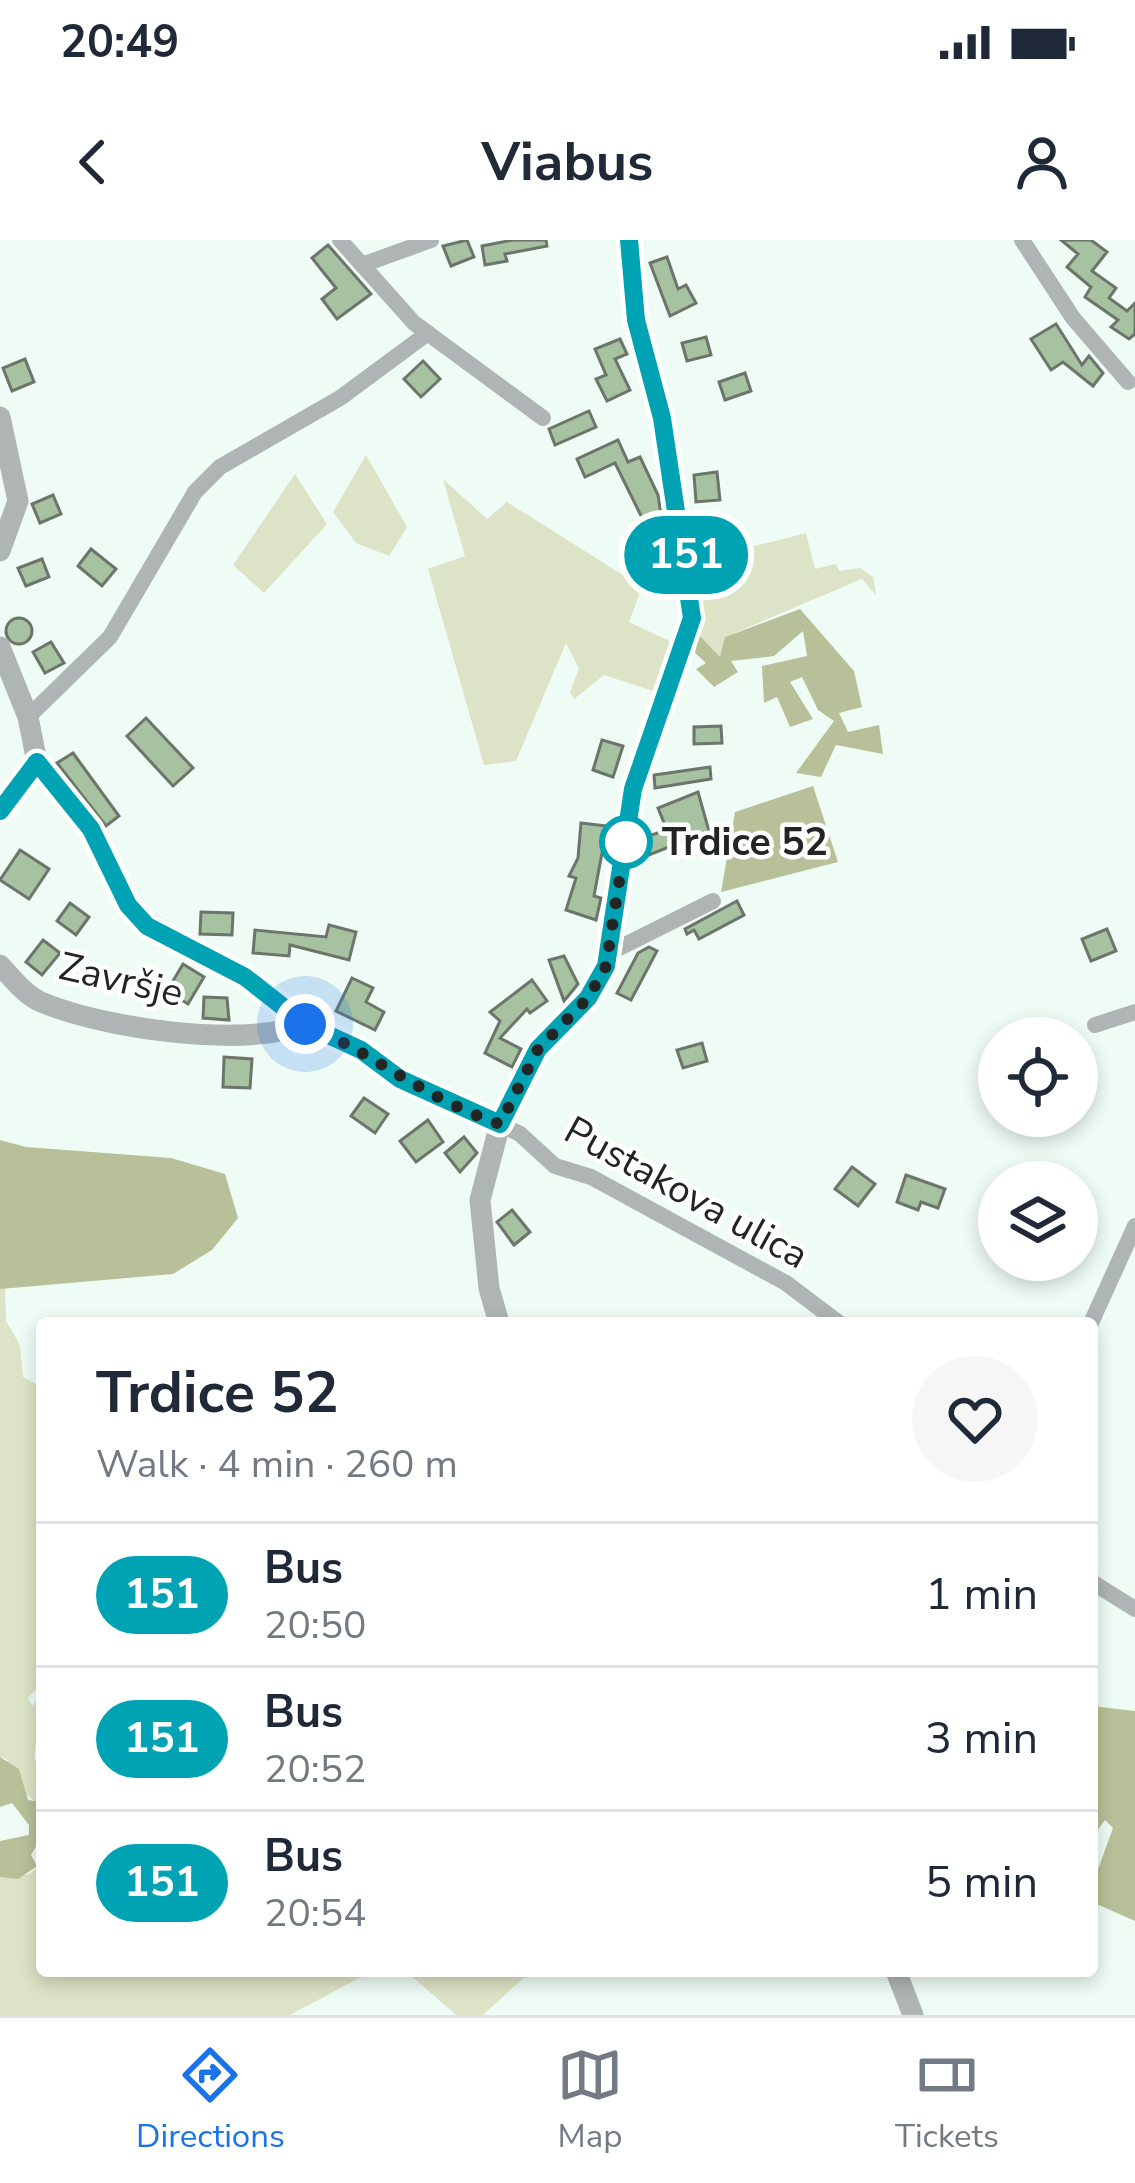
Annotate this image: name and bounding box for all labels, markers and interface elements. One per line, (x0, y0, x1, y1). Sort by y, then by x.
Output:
text: 20:49 (60, 12, 179, 73)
text: Viabus (482, 125, 653, 199)
icon: back (60, 129, 126, 195)
icon: person (1009, 129, 1075, 195)
line badge: 151 (617, 516, 755, 594)
text: 151 (648, 526, 724, 583)
place label: Trdice 52 (662, 816, 828, 869)
marker: Trdice 52 (601, 817, 651, 867)
street label: Završje (54, 940, 188, 1020)
your location (275, 994, 335, 1054)
map controls (978, 1017, 1098, 1281)
button: locate (978, 1017, 1098, 1137)
street label: Pustakova ulica (555, 1104, 817, 1282)
button: layers (978, 1161, 1098, 1281)
text: Trdice 52 (96, 1354, 339, 1432)
button: heart (912, 1356, 1038, 1482)
text: Walk · 4 min · 260 m (96, 1438, 458, 1491)
text: Bus (264, 1538, 343, 1599)
text: 1 min (925, 1564, 1038, 1625)
text: 151 (124, 1566, 200, 1623)
text: 20:50 (264, 1599, 367, 1652)
text: Bus (264, 1682, 343, 1743)
text: 3 min (925, 1708, 1038, 1769)
text: 151 (124, 1710, 200, 1767)
text: 20:52 (264, 1743, 367, 1796)
text: Bus (264, 1826, 343, 1887)
text: 5 min (925, 1852, 1038, 1913)
text: 151 (124, 1854, 200, 1911)
text: 20:54 (264, 1887, 367, 1940)
tab: Directions (136, 2042, 285, 2159)
tab: Map (557, 2042, 623, 2159)
tab: Tickets (895, 2042, 999, 2159)

